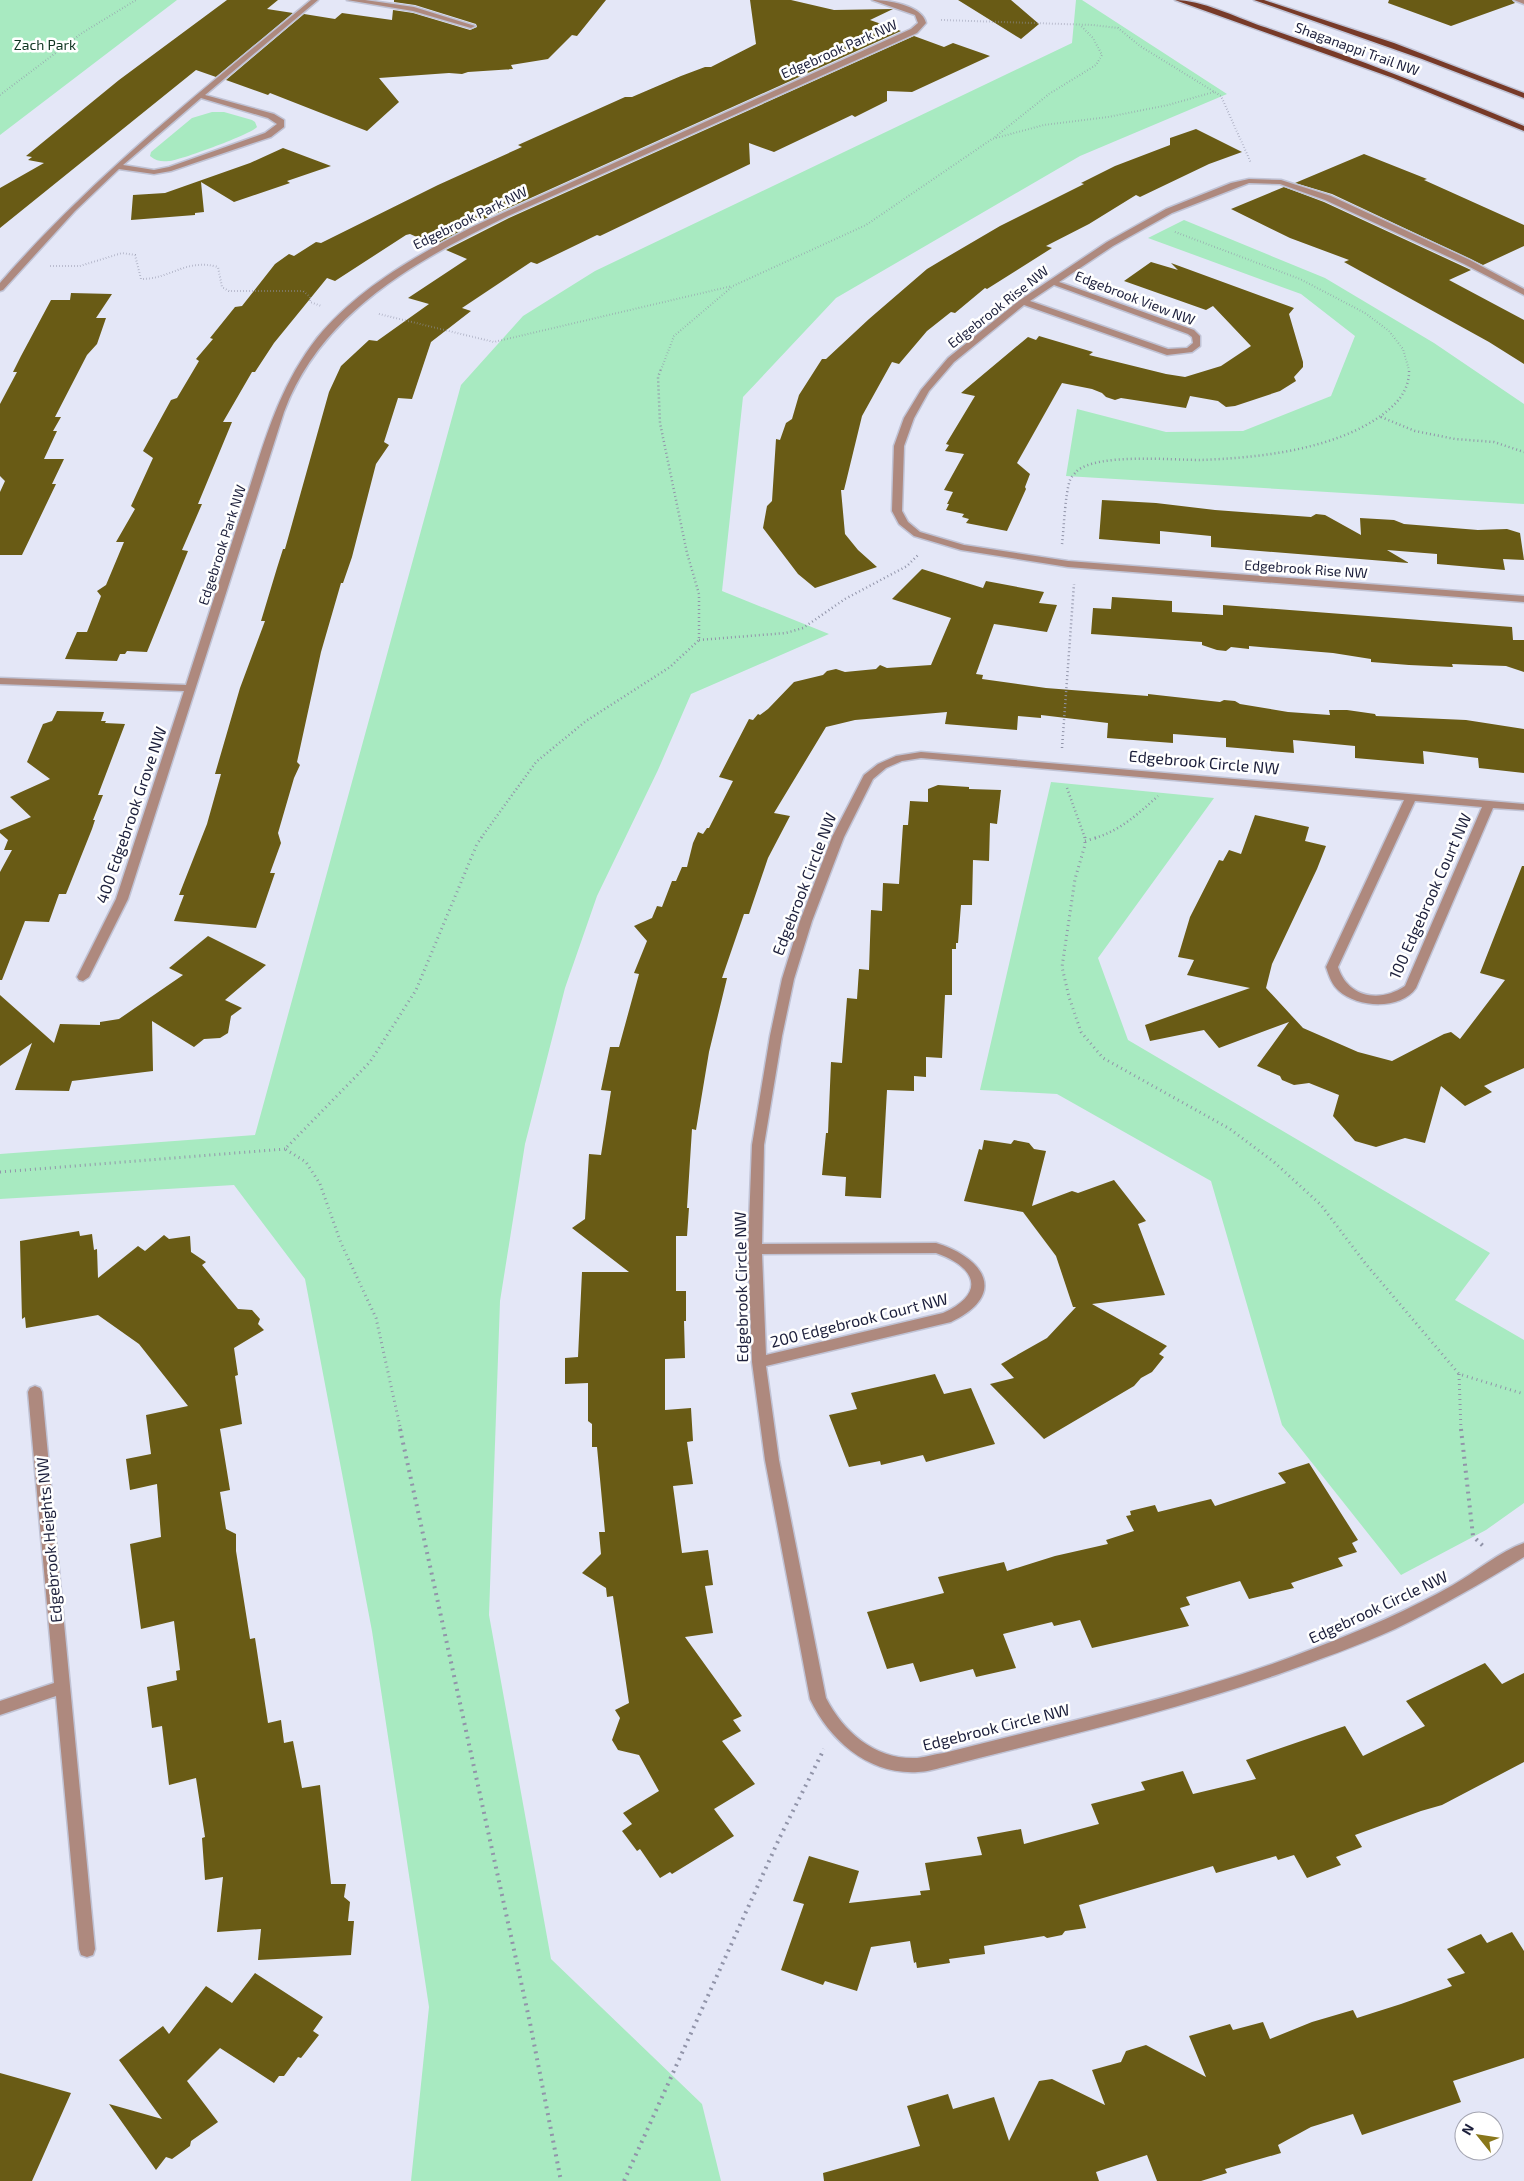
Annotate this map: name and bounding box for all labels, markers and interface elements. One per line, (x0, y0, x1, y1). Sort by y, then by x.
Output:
street label: Edgebrook Park NW (778, 15, 900, 82)
street label: Shaganappi Trail NW (1293, 18, 1422, 79)
park label: Zach Park (14, 36, 76, 53)
street label: Edgebrook Park NW (410, 182, 530, 253)
street label: Edgebrook Rise NW (944, 262, 1052, 351)
street label: Edgebrook View NW (1073, 267, 1198, 328)
street label: Edgebrook Park NW (194, 483, 249, 607)
street label: Edgebrook Rise NW (1244, 556, 1368, 581)
street label: 400 Edgebrook Grove NW (91, 724, 170, 906)
street label: Edgebrook Circle NW (1128, 745, 1280, 778)
street label: Edgebrook Circle NW (768, 810, 839, 958)
street label: 100 Edgebrook Court NW (1384, 810, 1475, 982)
street label: Edgebrook Circle NW (730, 1211, 751, 1363)
street label: 200 Edgebrook Court NW (768, 1288, 950, 1351)
street label: Edgebrook Heights NW (32, 1456, 65, 1624)
street label: Edgebrook Circle NW (1305, 1566, 1450, 1647)
street label: Edgebrook Circle NW (920, 1699, 1071, 1754)
north arrow (1454, 2111, 1504, 2161)
text: N (1457, 2121, 1477, 2138)

